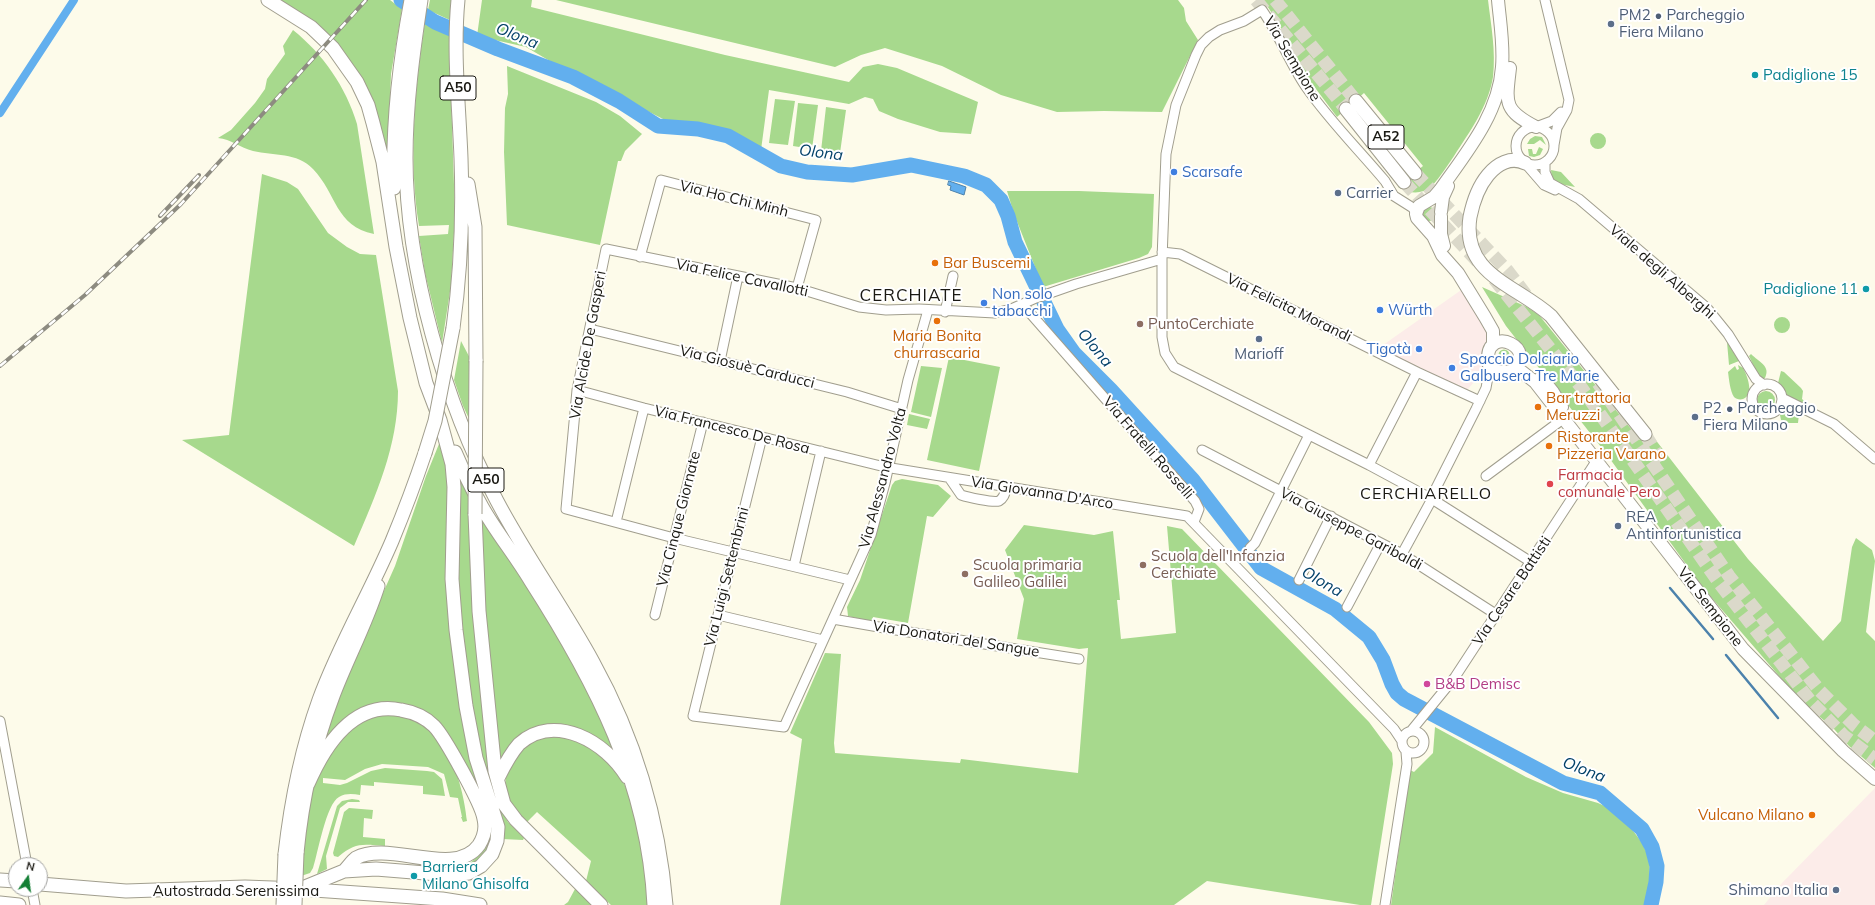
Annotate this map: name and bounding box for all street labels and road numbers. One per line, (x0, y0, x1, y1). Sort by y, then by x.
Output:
street label: Via Sempione (1260, 13, 1324, 105)
road number: A50 (440, 76, 476, 100)
road number: A52 (1368, 125, 1404, 149)
street label: Via Ho Chi Minh (678, 177, 790, 221)
street label: Viale degli Alberghi (1605, 221, 1719, 323)
street label: Via Felice Cavallotti (674, 255, 810, 301)
street label: Via Alcide De Gasperi (566, 269, 610, 421)
street label: Via Felicita Morandi (1224, 270, 1354, 346)
street label: Via Giosuè Carducci (678, 342, 816, 392)
street label: Via Fratelli Rosselli (1099, 393, 1197, 503)
street label: Via Francesco De Rosa (652, 402, 812, 458)
street label: Via Alessandro Volta (856, 406, 910, 550)
street label: Via Cinque Giornate (653, 449, 705, 589)
road number: A50 (468, 468, 504, 492)
street label: Via Giovanna D'Arco (969, 473, 1115, 513)
street label: Via Giuseppe Garibaldi (1277, 484, 1425, 574)
street label: Via Luigi Settembrini (701, 505, 753, 649)
street label: Via Cesare Battisti (1469, 533, 1555, 649)
street label: Via Sempione (1673, 564, 1747, 650)
street label: Via Donatori del Sangue (871, 617, 1041, 661)
street label: Autostrada Serenissima (153, 882, 319, 900)

